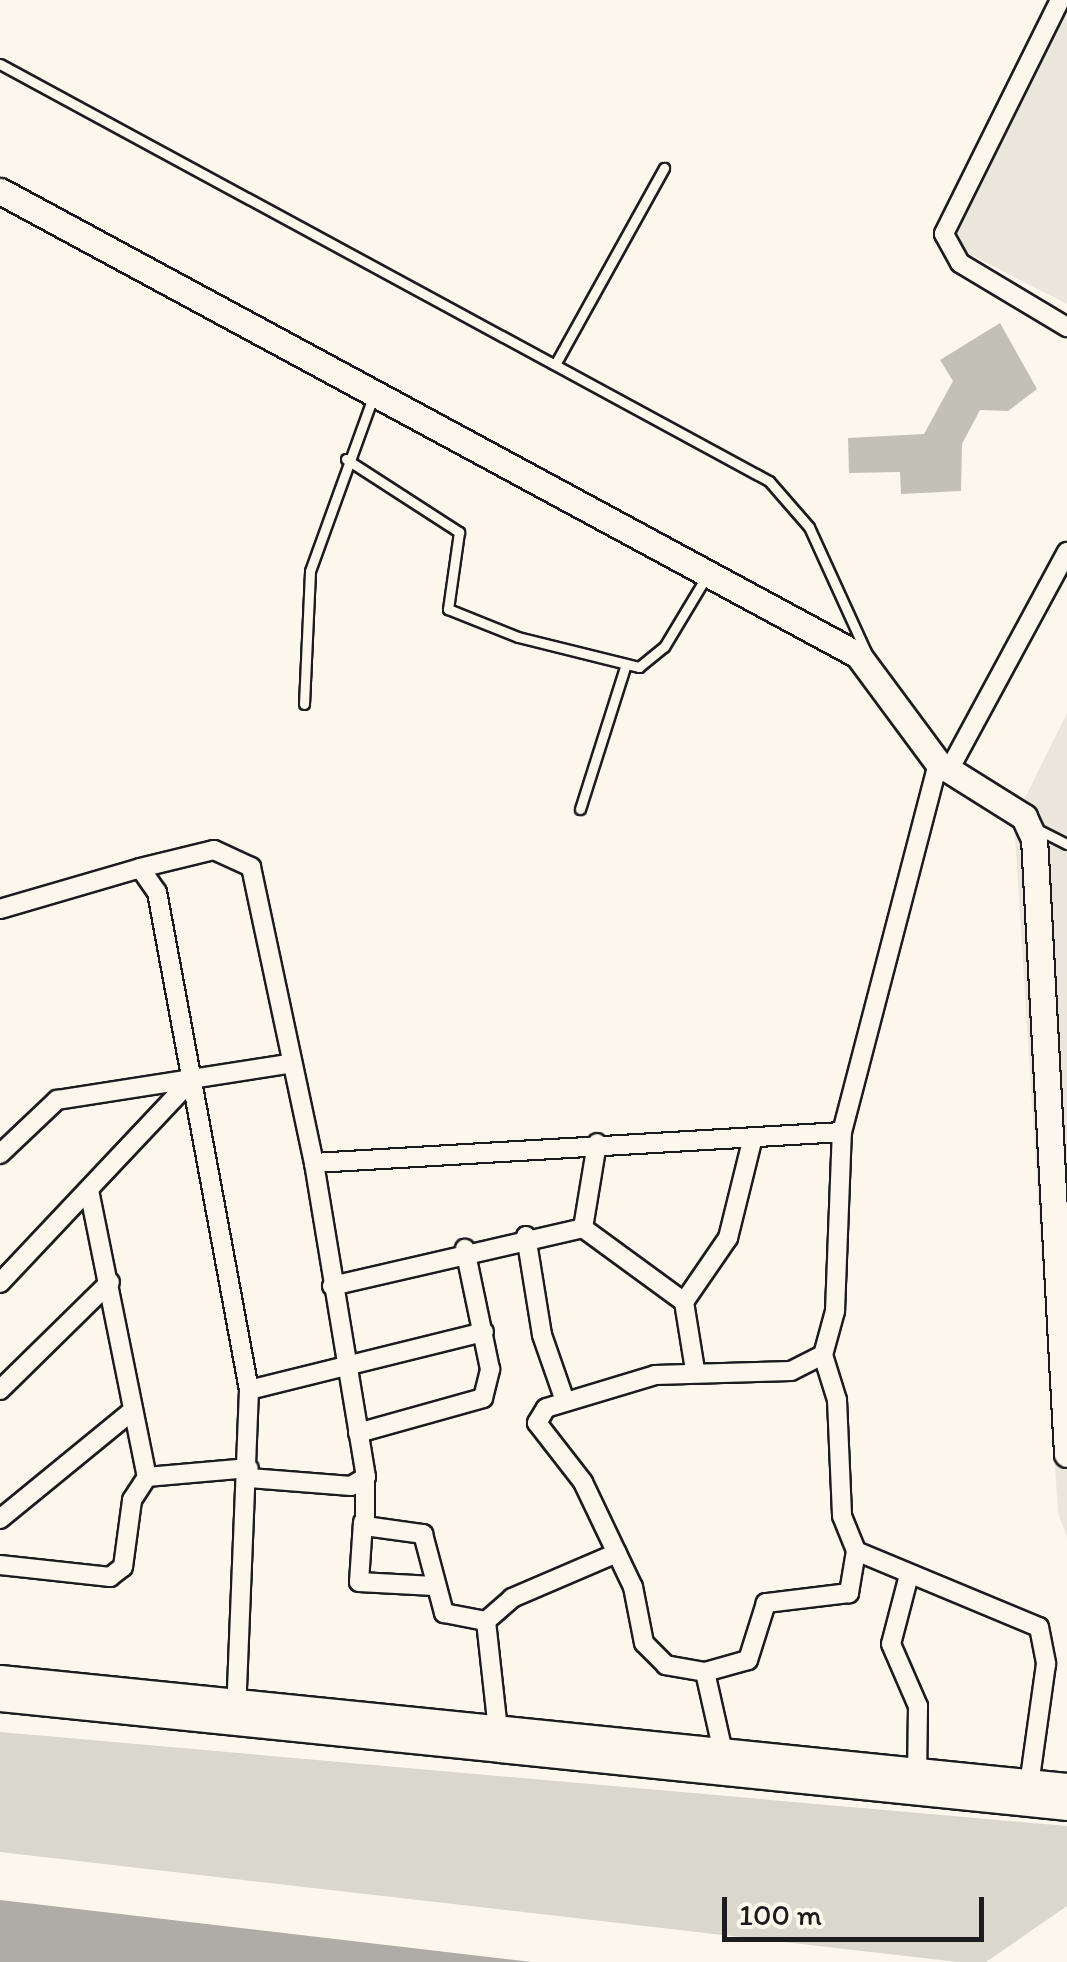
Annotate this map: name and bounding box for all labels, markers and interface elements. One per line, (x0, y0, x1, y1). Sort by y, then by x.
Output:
scale bar (727, 1877, 990, 1939)
text: 100 m (739, 1896, 822, 1933)

